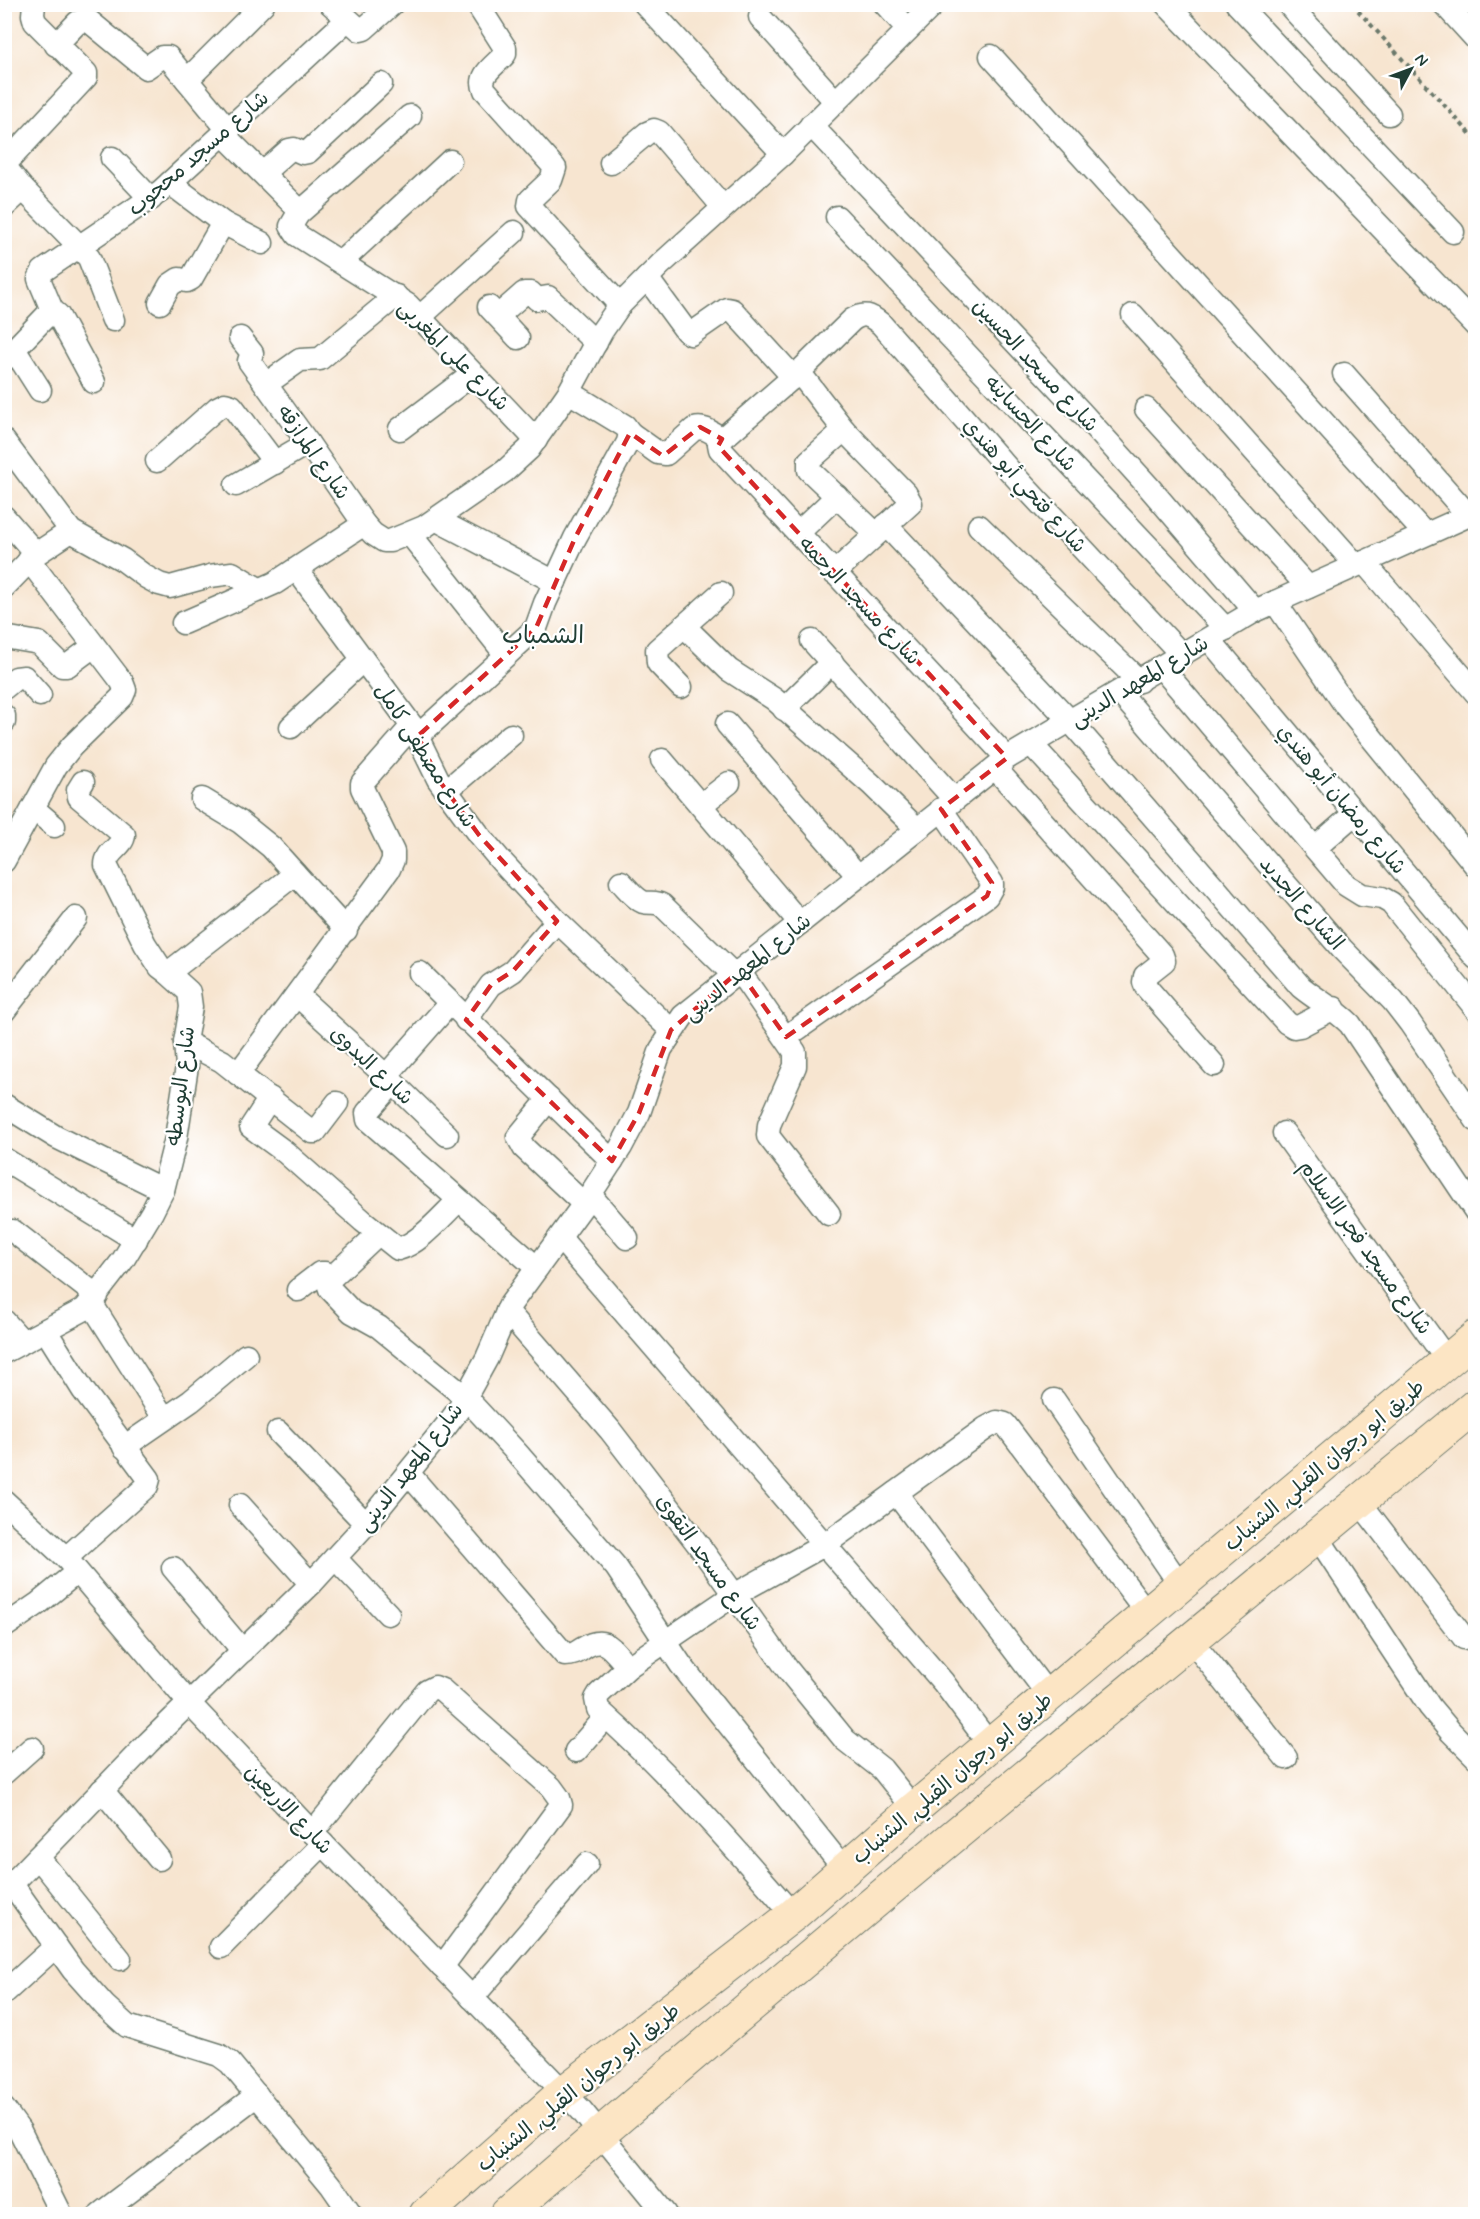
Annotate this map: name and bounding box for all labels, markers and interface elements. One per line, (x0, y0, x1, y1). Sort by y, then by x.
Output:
north arrow (1381, 39, 1441, 99)
text: N (1410, 49, 1433, 71)
street label: شارع مسجد محجوب (122, 85, 275, 223)
street label: شارع مسجد الحسين (966, 293, 1105, 439)
street label: شارع على المغربى (391, 294, 515, 418)
street label: شارع الحساينه (978, 369, 1082, 478)
street label: شارع المرازقه (270, 400, 356, 506)
street label: شارع فتحي أبو هندي (953, 412, 1093, 562)
street label: شارع مسجد الرحمه (792, 530, 927, 671)
district label: الشمباب (502, 621, 584, 652)
street label: شارع المعهد الدينى (1065, 629, 1214, 734)
street label: شارع مصطفى كامل (368, 678, 482, 833)
street label: شارع رمضان أبو هندي (1270, 719, 1412, 881)
street label: الشارع الجديد (1253, 851, 1350, 957)
street label: شارع المعهد الدينى (678, 908, 817, 1028)
street label: شارع البدوى (323, 1020, 419, 1112)
street label: شارع البوسطه (160, 1025, 202, 1148)
street label: شارع مسجد فجر الاسلام (1291, 1155, 1438, 1341)
street label: طريق ابو رجوان القبلي, الشنباب (1218, 1373, 1434, 1561)
street label: شارع المعهد الدينى (351, 1397, 470, 1538)
street label: شارع مسجد التقوى (649, 1488, 767, 1637)
street label: طريق ابو رجوان القبلي, الشنباب (846, 1686, 1062, 1874)
street label: شارع الاربعين (238, 1758, 338, 1861)
street label: طريق ابو رجوان القبلي, الشنباب (471, 1997, 689, 2182)

